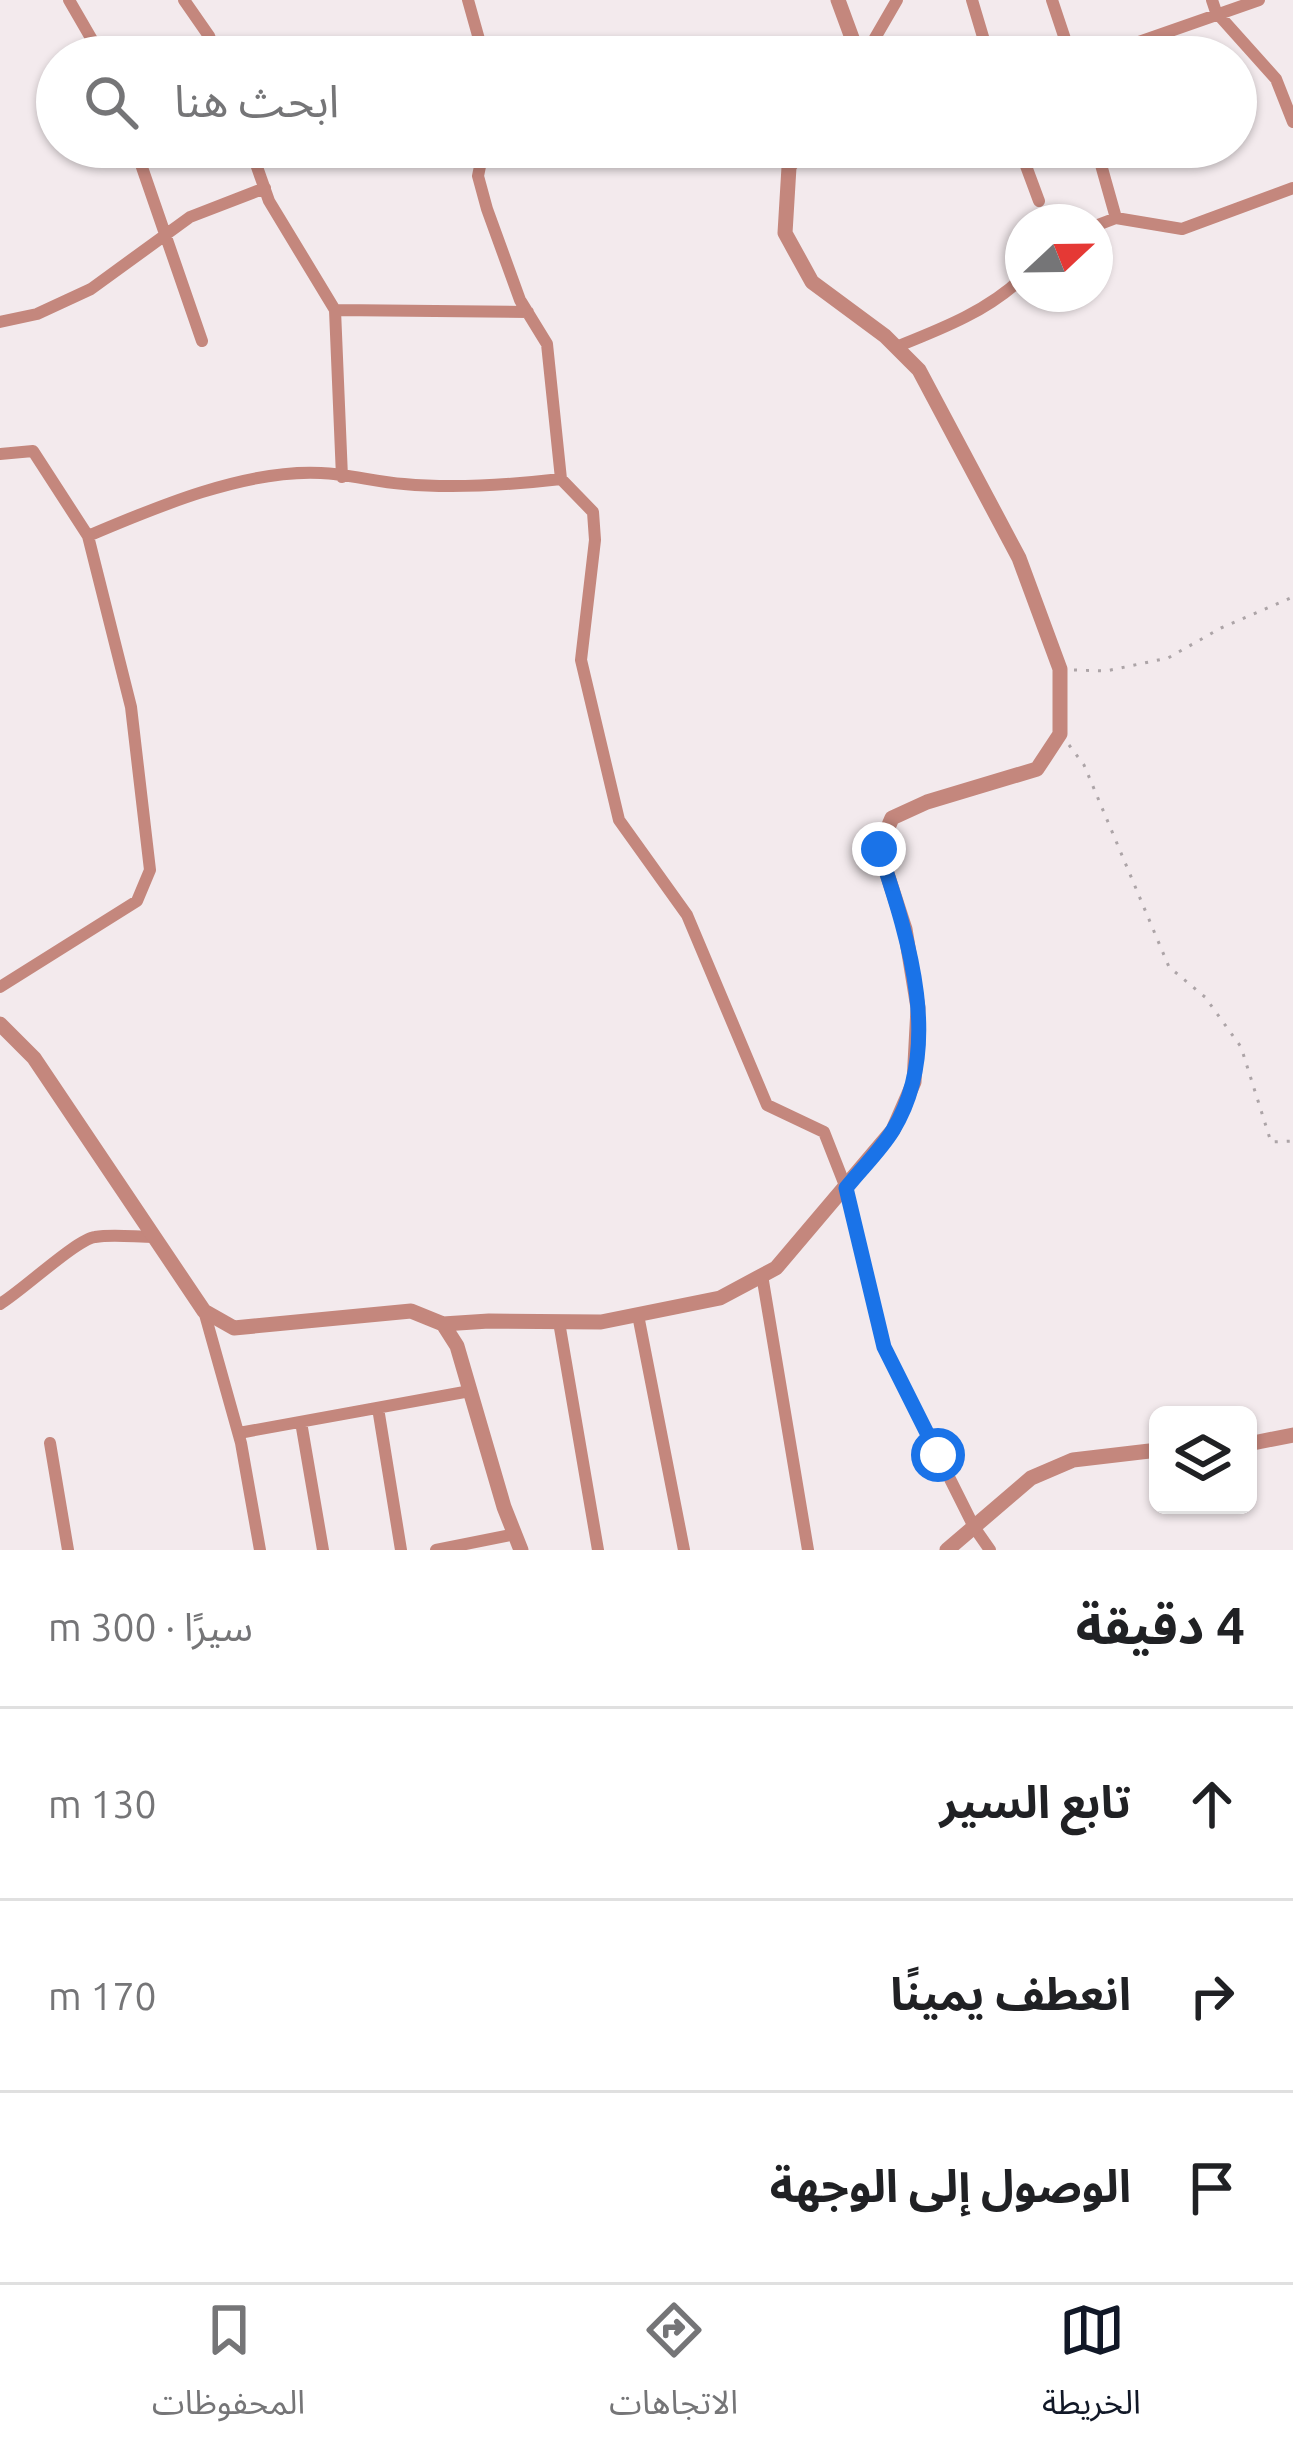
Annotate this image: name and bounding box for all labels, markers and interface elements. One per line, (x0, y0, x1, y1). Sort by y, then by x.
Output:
search box (36, 36, 1257, 168)
icon: search (78, 69, 144, 135)
text: ابحث هنا (174, 75, 339, 126)
north arrow (1005, 204, 1113, 312)
route end (852, 822, 906, 876)
map controls (1149, 1406, 1257, 1514)
button: layers (1149, 1406, 1257, 1514)
route start (911, 1428, 965, 1482)
text: 4 دقيقة (1076, 1596, 1245, 1654)
text: سيرًا · 300 m (48, 1605, 253, 1648)
icon: ahead (1179, 1771, 1245, 1837)
text: تابع السير (940, 1776, 1131, 1827)
text: 130 m (48, 1782, 157, 1825)
icon: right (1179, 1963, 1245, 2029)
text: انعطف يمينًا (890, 1968, 1131, 2019)
text: 170 m (48, 1974, 157, 2017)
icon: arrive (1179, 2155, 1245, 2221)
text: الوصول إلى الوجهة (770, 2160, 1131, 2211)
tab: المحفوظات (152, 2297, 305, 2438)
tab: الاتجاهات (609, 2297, 738, 2438)
tab: الخريطة (1042, 2297, 1141, 2438)

